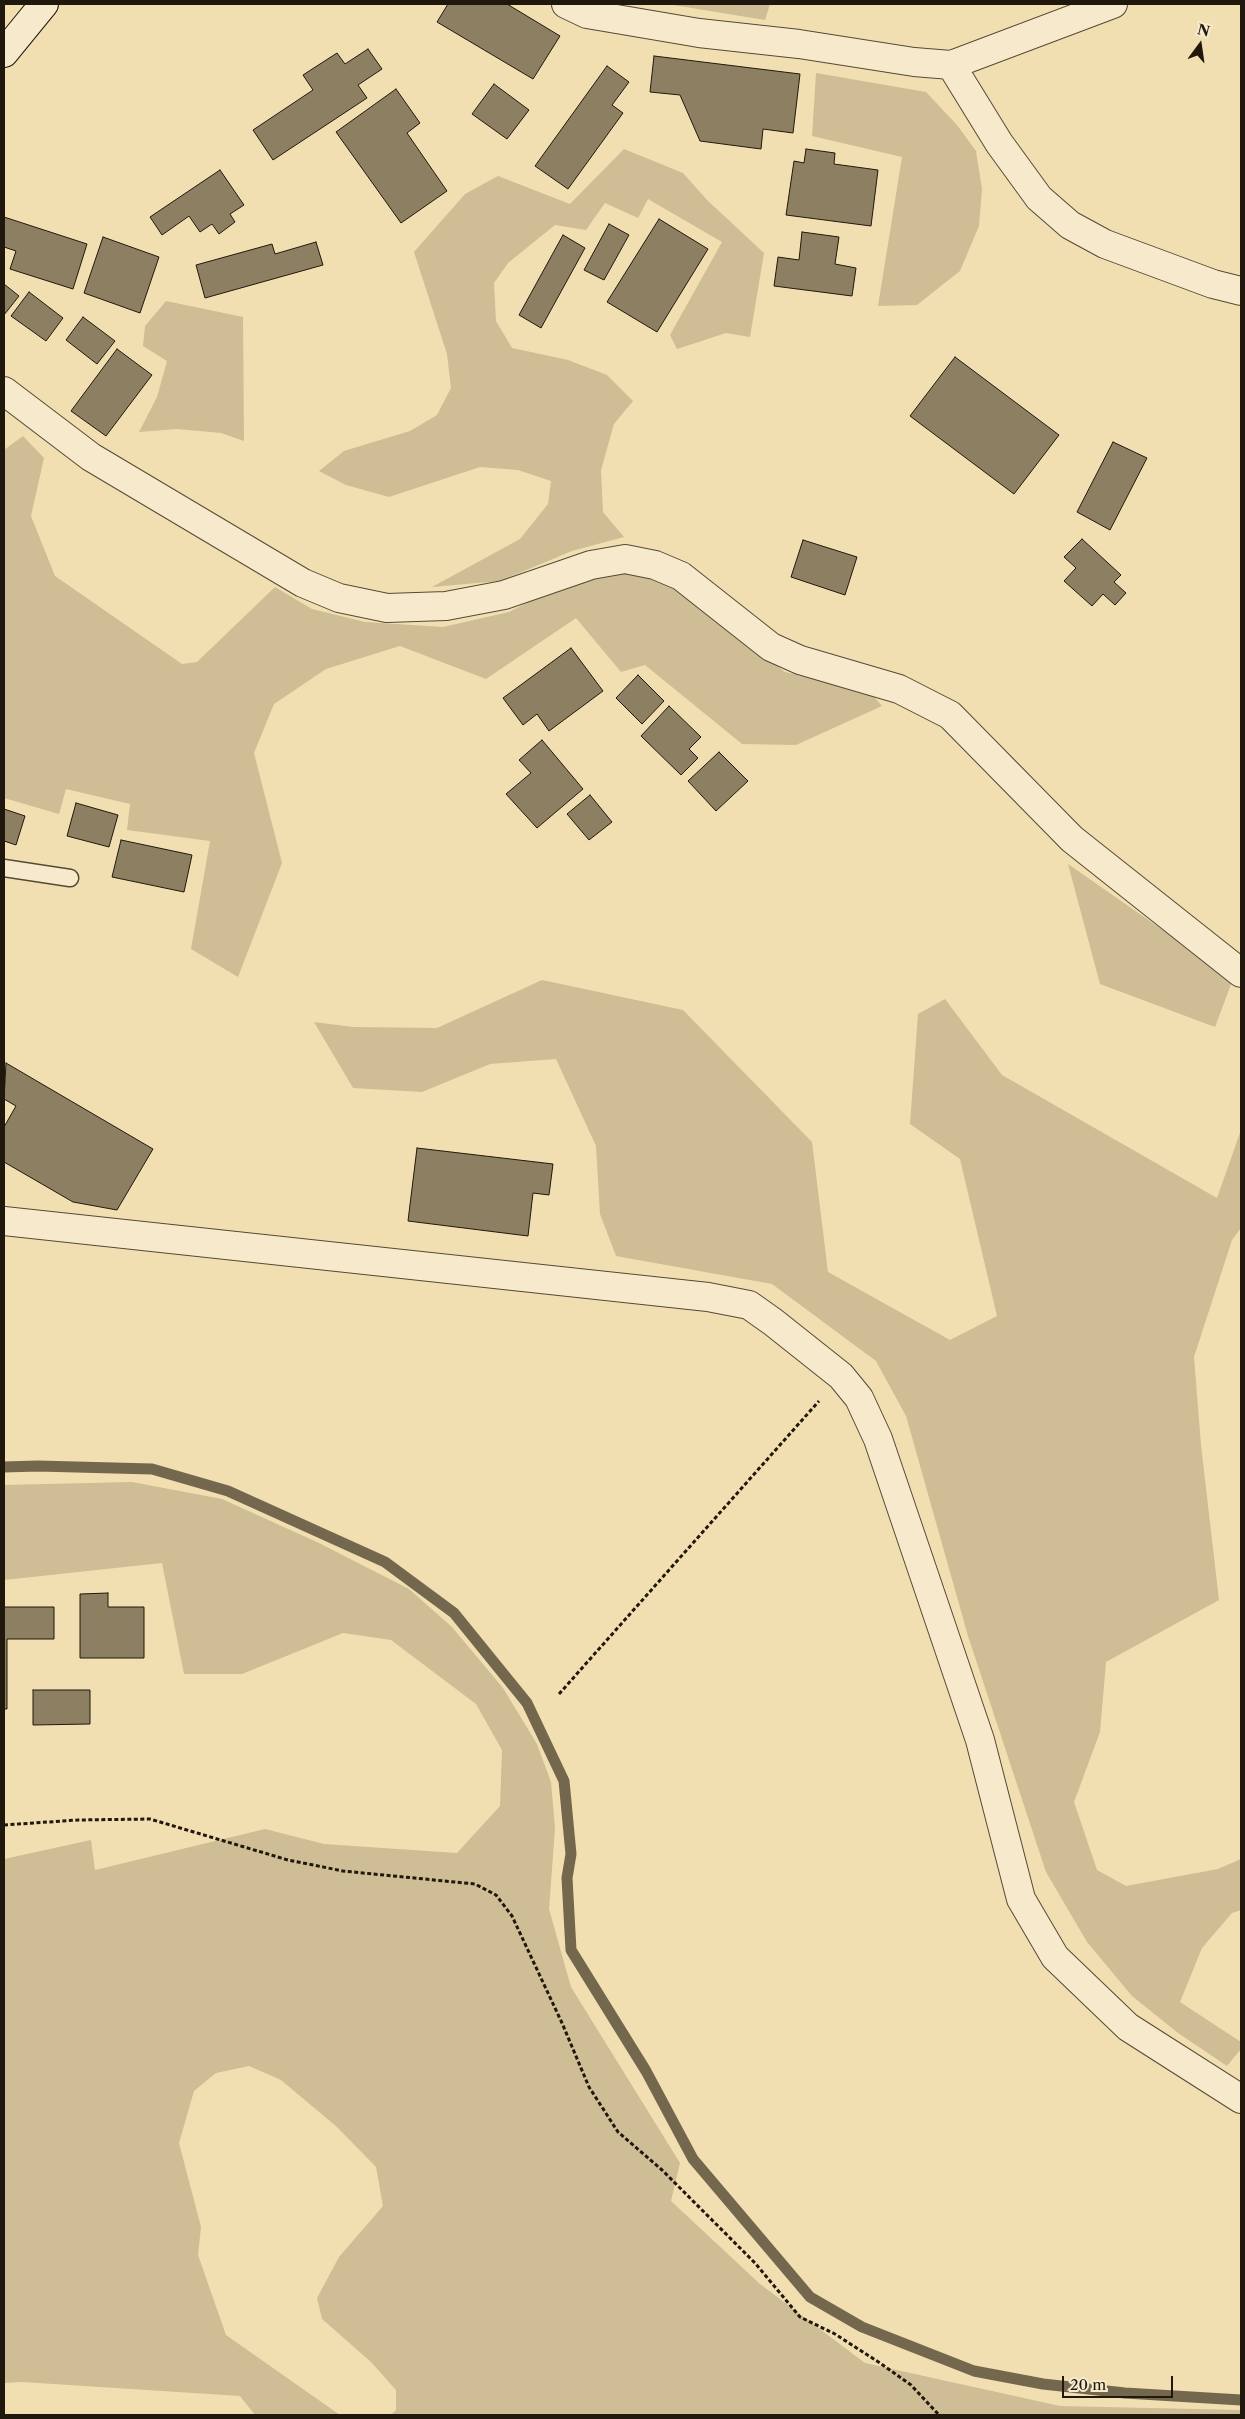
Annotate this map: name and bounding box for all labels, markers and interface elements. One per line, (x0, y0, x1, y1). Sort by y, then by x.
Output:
north arrow (1175, 20, 1225, 70)
text: N (1196, 20, 1212, 41)
scale bar (1065, 2366, 1176, 2398)
text: 20 m (1070, 2375, 1106, 2394)

